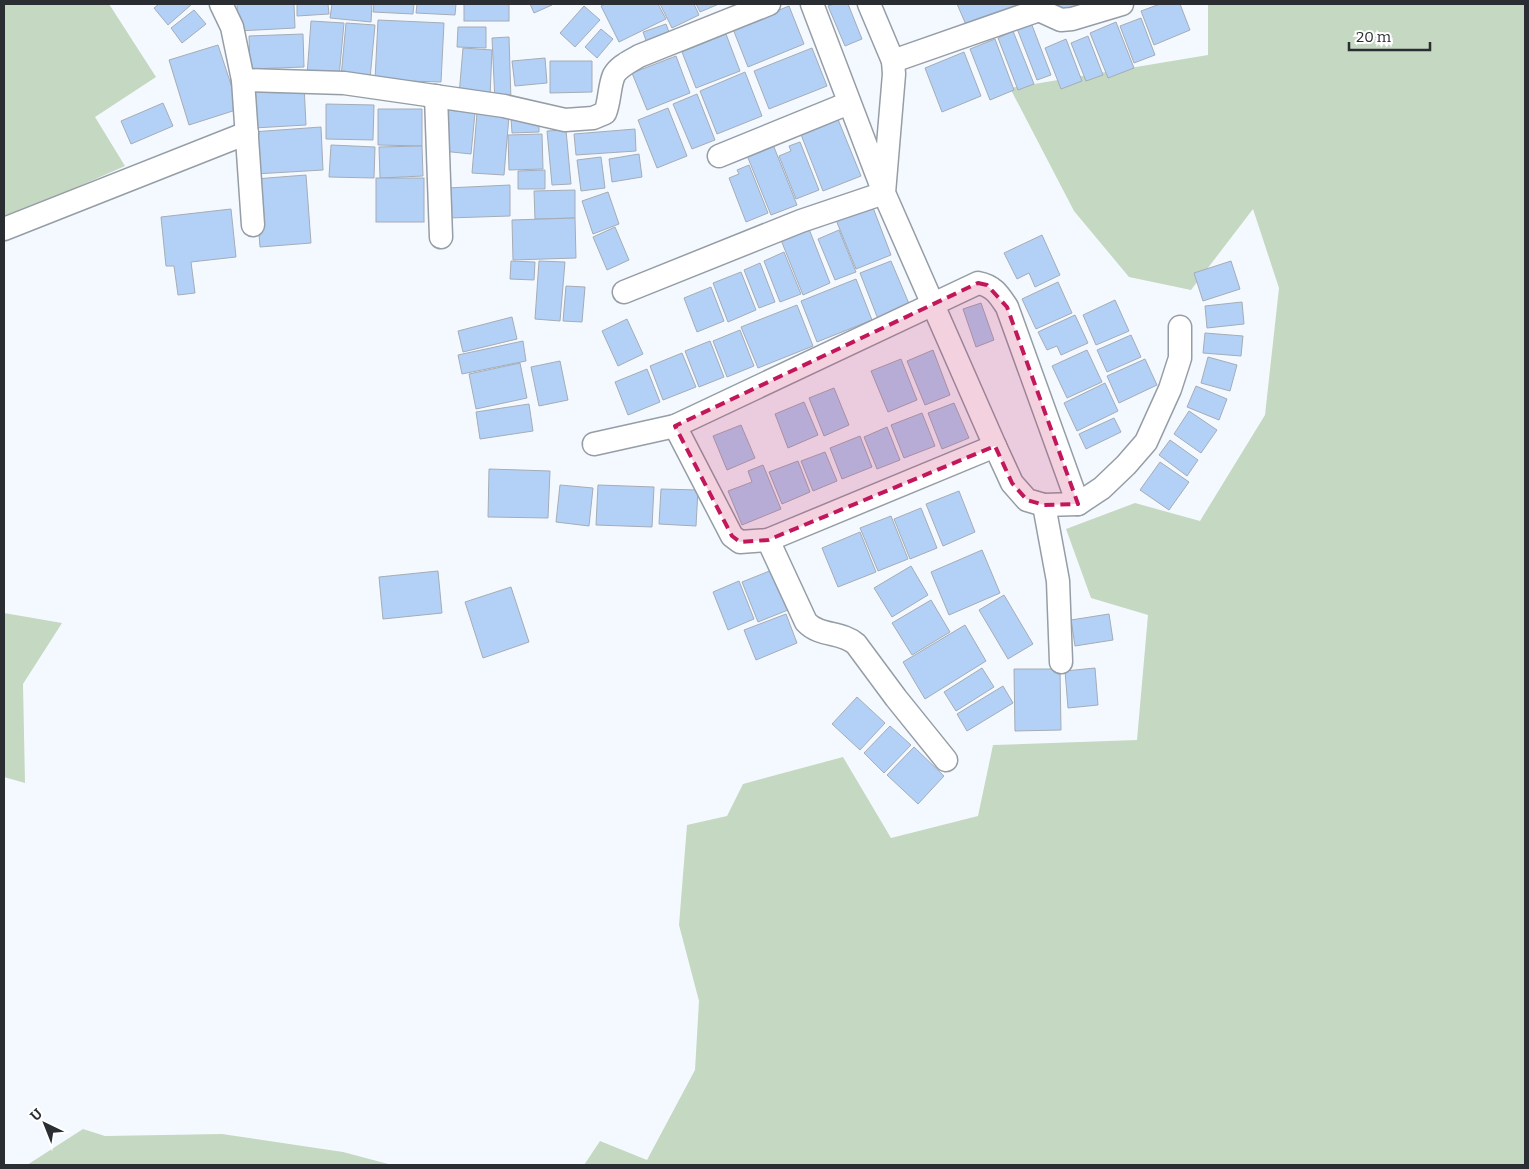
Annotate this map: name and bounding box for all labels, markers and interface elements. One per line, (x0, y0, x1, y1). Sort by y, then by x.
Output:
scale bar (1349, 20, 1430, 52)
text: 20 m (1356, 28, 1392, 46)
north arrow (20, 1099, 70, 1149)
text: U (27, 1105, 47, 1125)

